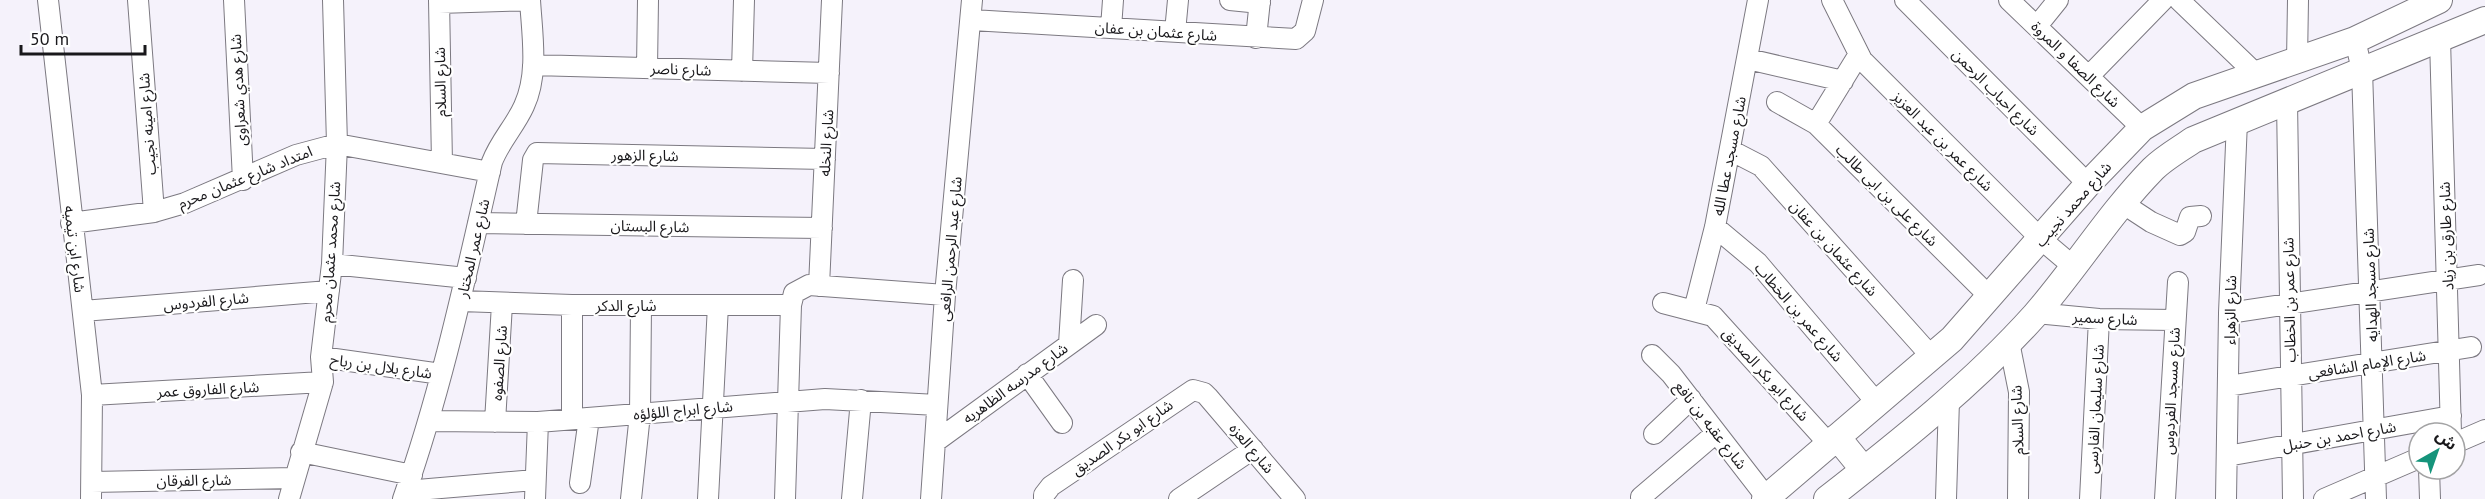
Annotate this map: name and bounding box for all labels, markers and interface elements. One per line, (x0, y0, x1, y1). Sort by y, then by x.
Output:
street label: شارع عثمان بن عفان (1094, 17, 1218, 48)
street label: شارع الصفا و المروة (2025, 17, 2125, 114)
scale bar (21, 18, 146, 56)
text: 50 m (30, 27, 69, 50)
street label: شارع هدي شعراوى (226, 33, 253, 146)
street label: شارع احباب الرحمن (1946, 45, 2044, 142)
street label: شارع السلام (430, 47, 453, 117)
street label: شارع ناصر (649, 58, 712, 83)
street label: شارع امينه نجيب (134, 72, 163, 176)
street label: شارع عمر بن عبد العزيز (1886, 86, 1997, 197)
street label: شارع مسجد عطا الله (1708, 94, 1753, 218)
street label: شارع النخله (815, 109, 840, 177)
street label: شارع على بن ابى طالب (1830, 140, 1942, 252)
street label: امتداد شارع عثمان محرم (175, 141, 316, 215)
street label: شارع الزهور (610, 145, 679, 168)
street label: شارع محمد نجيب (2031, 157, 2118, 253)
street label: شارع عبد الرحمن الرافعى (934, 176, 969, 322)
street label: شارع محمد عثمان محرم (316, 180, 347, 324)
street label: شارع طارق بن زياد (2435, 181, 2460, 291)
street label: شارع عثمان بن عفان (1784, 196, 1882, 302)
street label: شارع عمر المختار (452, 197, 497, 301)
street label: شارع ابن تيميه (57, 204, 90, 294)
street label: شارع البستان (610, 216, 690, 239)
street label: شارع مسجد الهدايه (2359, 227, 2384, 342)
street label: شارع عمر بن الخطاب (2278, 237, 2303, 363)
street label: شارع عمر بن الخطاب (1748, 258, 1847, 368)
street label: شارع الزهراء (2220, 275, 2243, 345)
street label: شارع الفردوس (163, 288, 250, 317)
street label: شارع الدكر (595, 296, 657, 318)
street label: شارع سمير (2071, 307, 2138, 332)
street label: شارع ابو بكر الصديق (1717, 323, 1813, 427)
street label: شارع الصفوه (487, 324, 514, 402)
street label: شارع مسجد الفردوس (2158, 326, 2187, 455)
street label: شارع مدرسه الظاهريه (959, 338, 1073, 430)
street label: شارع سليمان الفارسى (2082, 344, 2111, 474)
street label: شارع الإمام الشافعى (2307, 345, 2428, 386)
street label: شارع بلال بن رباح (328, 349, 433, 386)
street label: شارع الفاروق عمر (155, 377, 260, 404)
street label: شارع عقبه بن نافع (1668, 377, 1751, 475)
street label: شارع السلام (2006, 384, 2031, 455)
street label: شارع ابو بكر الصديق (1067, 395, 1178, 482)
street label: شارع ابراج اللؤلؤه (633, 396, 734, 427)
street label: شارع احمد بن حنبل (2281, 417, 2398, 458)
street label: شارع العزه (1223, 419, 1279, 479)
north arrow (2407, 421, 2467, 481)
text: ش (2432, 425, 2462, 454)
street label: شارع الفرقان (156, 470, 232, 493)

